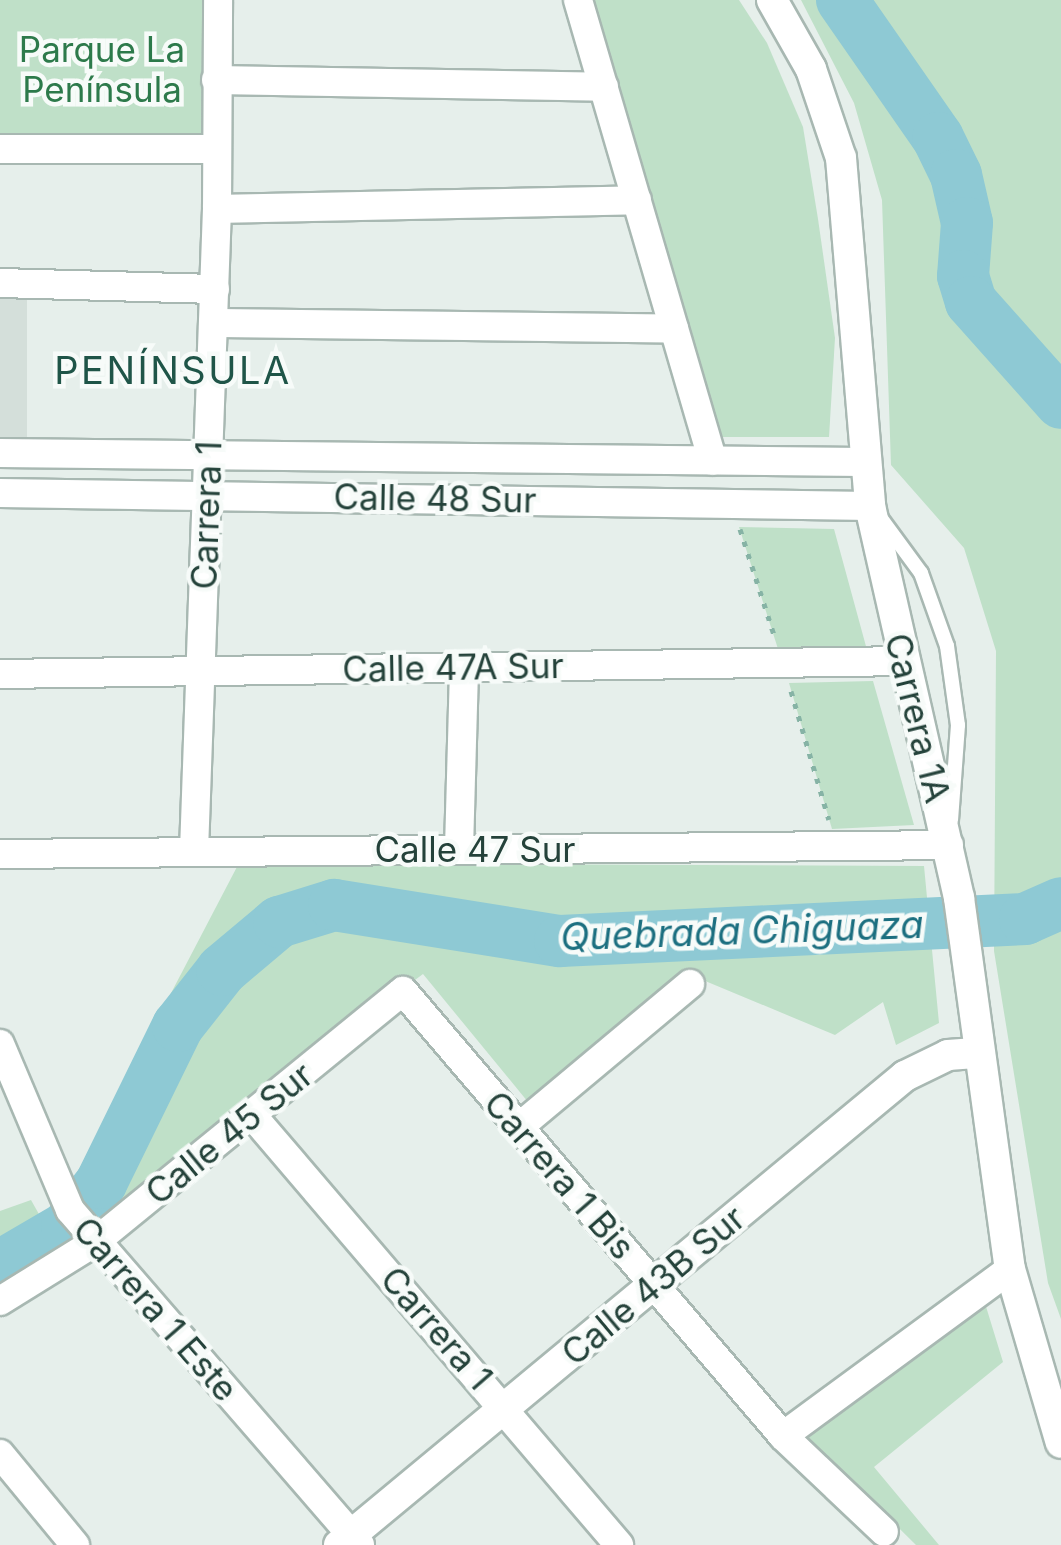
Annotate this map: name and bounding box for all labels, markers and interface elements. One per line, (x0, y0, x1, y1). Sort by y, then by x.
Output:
park label: Parque La Península (19, 28, 185, 110)
district label: PENÍNSULA (54, 348, 292, 394)
street label: Carrera 1 (182, 440, 230, 590)
street label: Calle 48 Sur (333, 475, 537, 521)
street label: Carrera 1A (877, 629, 959, 807)
street label: Calle 47A Sur (342, 644, 564, 690)
street label: Calle 47 Sur (374, 828, 576, 870)
water label: Quebrada Chiguaza (560, 902, 924, 960)
street label: Calle 45 Sur (137, 1053, 321, 1213)
street label: Carrera 1 Bis (476, 1083, 644, 1267)
street label: Calle 43B Sur (553, 1196, 753, 1374)
street label: Carrera 1 Este (65, 1209, 247, 1409)
street label: Carrera 1 (372, 1258, 502, 1398)

